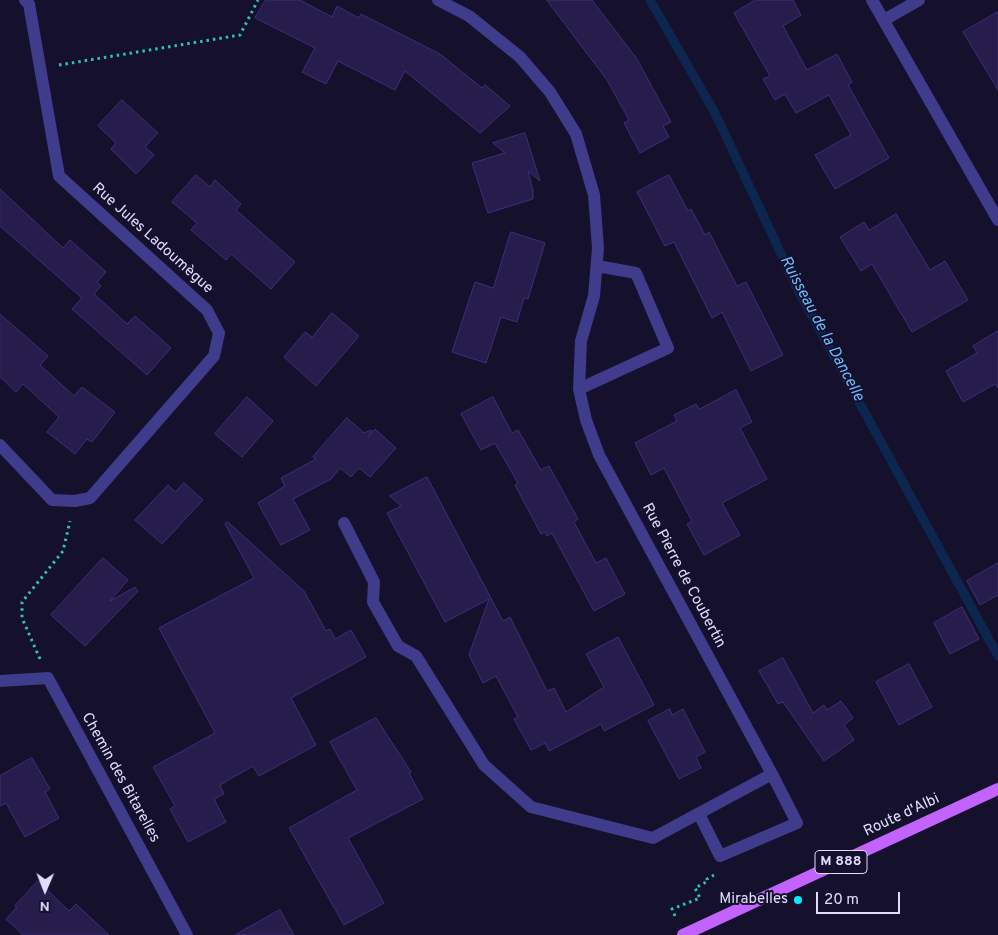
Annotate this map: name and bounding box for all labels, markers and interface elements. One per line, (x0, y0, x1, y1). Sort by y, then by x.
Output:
street label: Rue Jules Ladoumègue (88, 180, 216, 298)
water label: Ruisseau de la Dancelle (775, 253, 867, 405)
street label: Rue Pierre de Coubertin (637, 501, 729, 651)
street label: Chemin des Bitarelles (77, 710, 163, 846)
street label: Route d'Albi (861, 791, 943, 841)
road number: M 888 (815, 850, 867, 874)
north arrow (20, 865, 70, 915)
scale bar (818, 882, 902, 914)
place label: Mirabelles (719, 891, 788, 909)
text: 20 m (824, 891, 859, 910)
marker: Mirabelles (792, 894, 804, 906)
text: N (40, 897, 50, 914)

